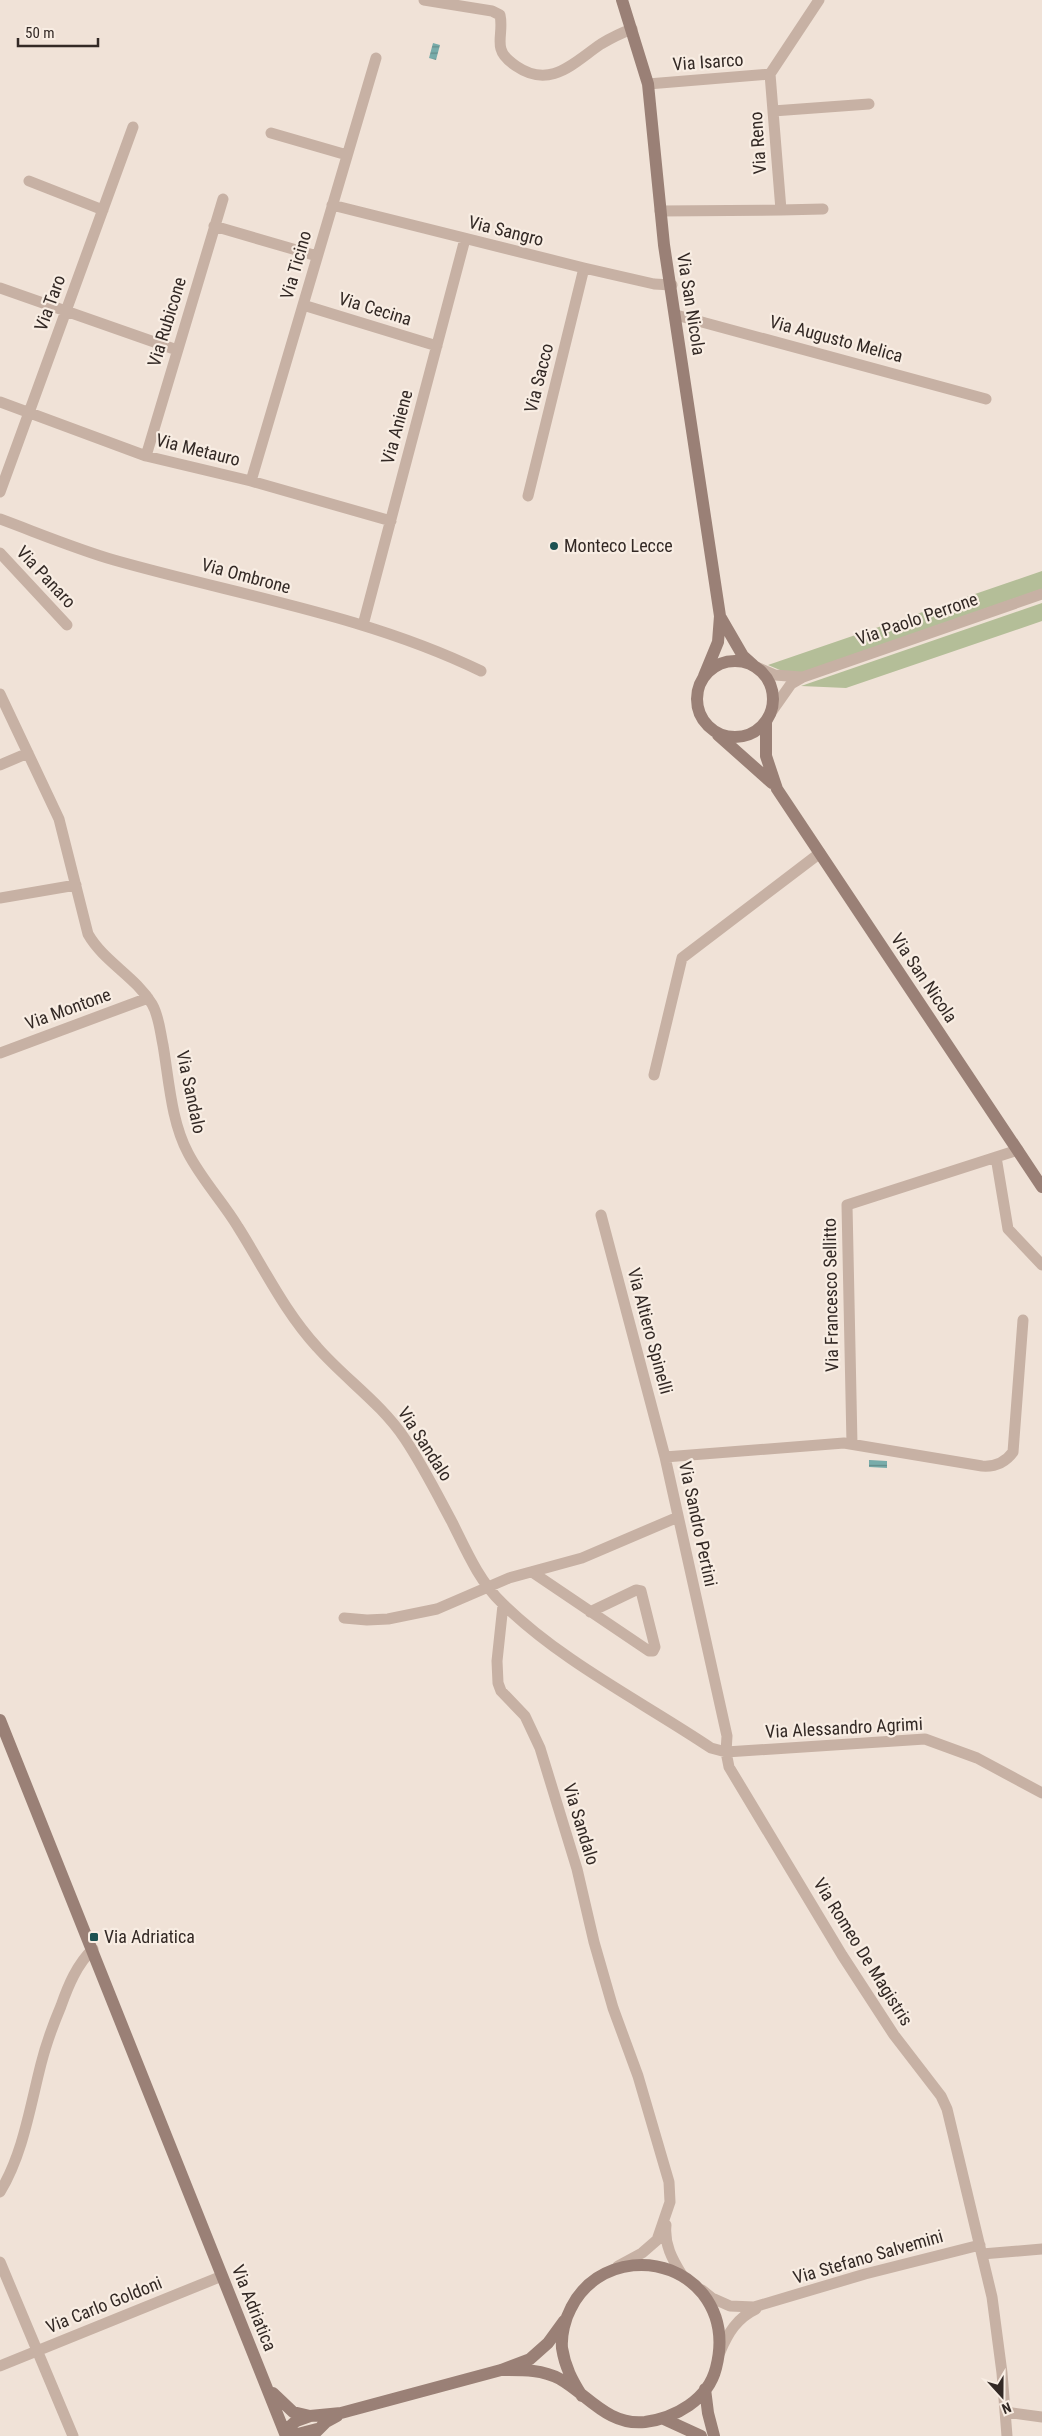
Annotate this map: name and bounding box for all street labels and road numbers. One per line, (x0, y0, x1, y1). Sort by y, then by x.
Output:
street label: Via Isarco (672, 49, 744, 74)
street label: Via Reno (745, 111, 770, 175)
street label: Via Sangro (466, 211, 546, 250)
street label: Via Ticino (276, 228, 315, 302)
street label: Via San Nicola (673, 251, 710, 357)
street label: Via Taro (30, 272, 69, 334)
street label: Via Rubicone (143, 274, 190, 369)
street label: Via Cecina (336, 287, 414, 330)
street label: Via Augusto Melica (767, 311, 905, 366)
street label: Via Sacco (520, 341, 557, 415)
street label: Via Aniene (377, 388, 416, 466)
street label: Via Metauro (154, 429, 242, 470)
street label: Via Panaro (12, 541, 80, 612)
street label: Via Ombrone (199, 554, 293, 598)
street label: Via Paolo Perrone (853, 588, 980, 649)
street label: Via San Nicola (887, 929, 962, 1026)
street label: Via Montone (22, 983, 114, 1034)
street label: Via Sandalo (172, 1048, 211, 1135)
street label: Via Francesco Sellitto (819, 1218, 842, 1372)
street label: Via Altiero Spinelli (624, 1265, 677, 1396)
street label: Via Sandalo (394, 1403, 457, 1485)
street label: Via Sandro Pertini (675, 1459, 722, 1588)
street label: Via Alessandro Agrimi (765, 1713, 923, 1742)
street label: Via Sandalo (559, 1780, 604, 1867)
street label: Via Romeo De Magistris (809, 1874, 917, 2029)
street label: Via Stefano Salvemini (791, 2225, 945, 2288)
street label: Via Adriatica (228, 2262, 281, 2354)
street label: Via Carlo Goldoni (43, 2272, 165, 2337)

